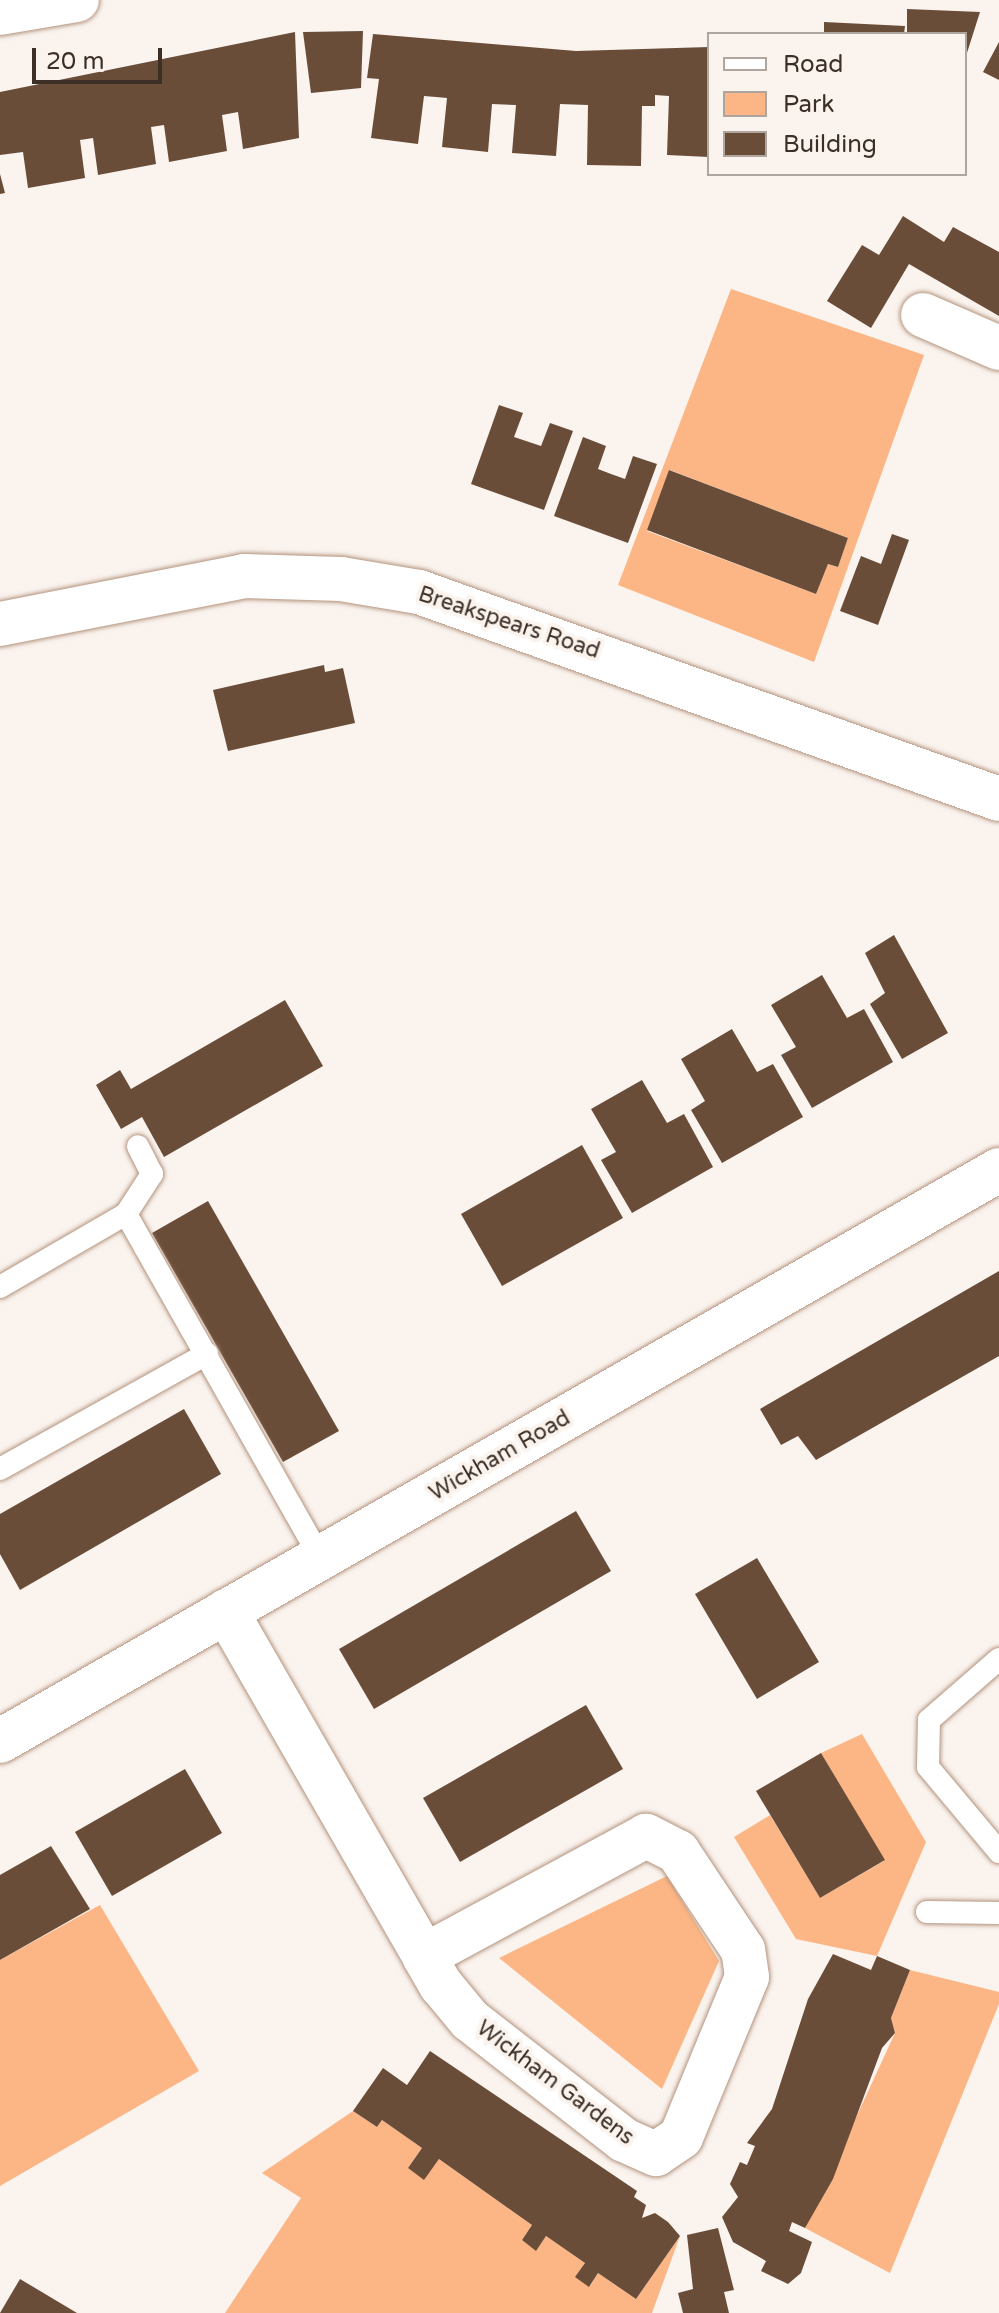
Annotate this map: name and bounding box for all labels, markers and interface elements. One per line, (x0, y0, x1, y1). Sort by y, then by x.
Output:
scale bar (36, 32, 166, 82)
legend (707, 32, 967, 176)
text: 20 m (46, 47, 104, 76)
text: Road (783, 50, 843, 79)
text: Park (783, 90, 834, 119)
text: Building (783, 130, 877, 159)
street label: Breakspears Road (415, 581, 603, 665)
street label: Wickham Road (425, 1405, 575, 1507)
street label: Wickham Gardens (471, 2015, 639, 2151)

